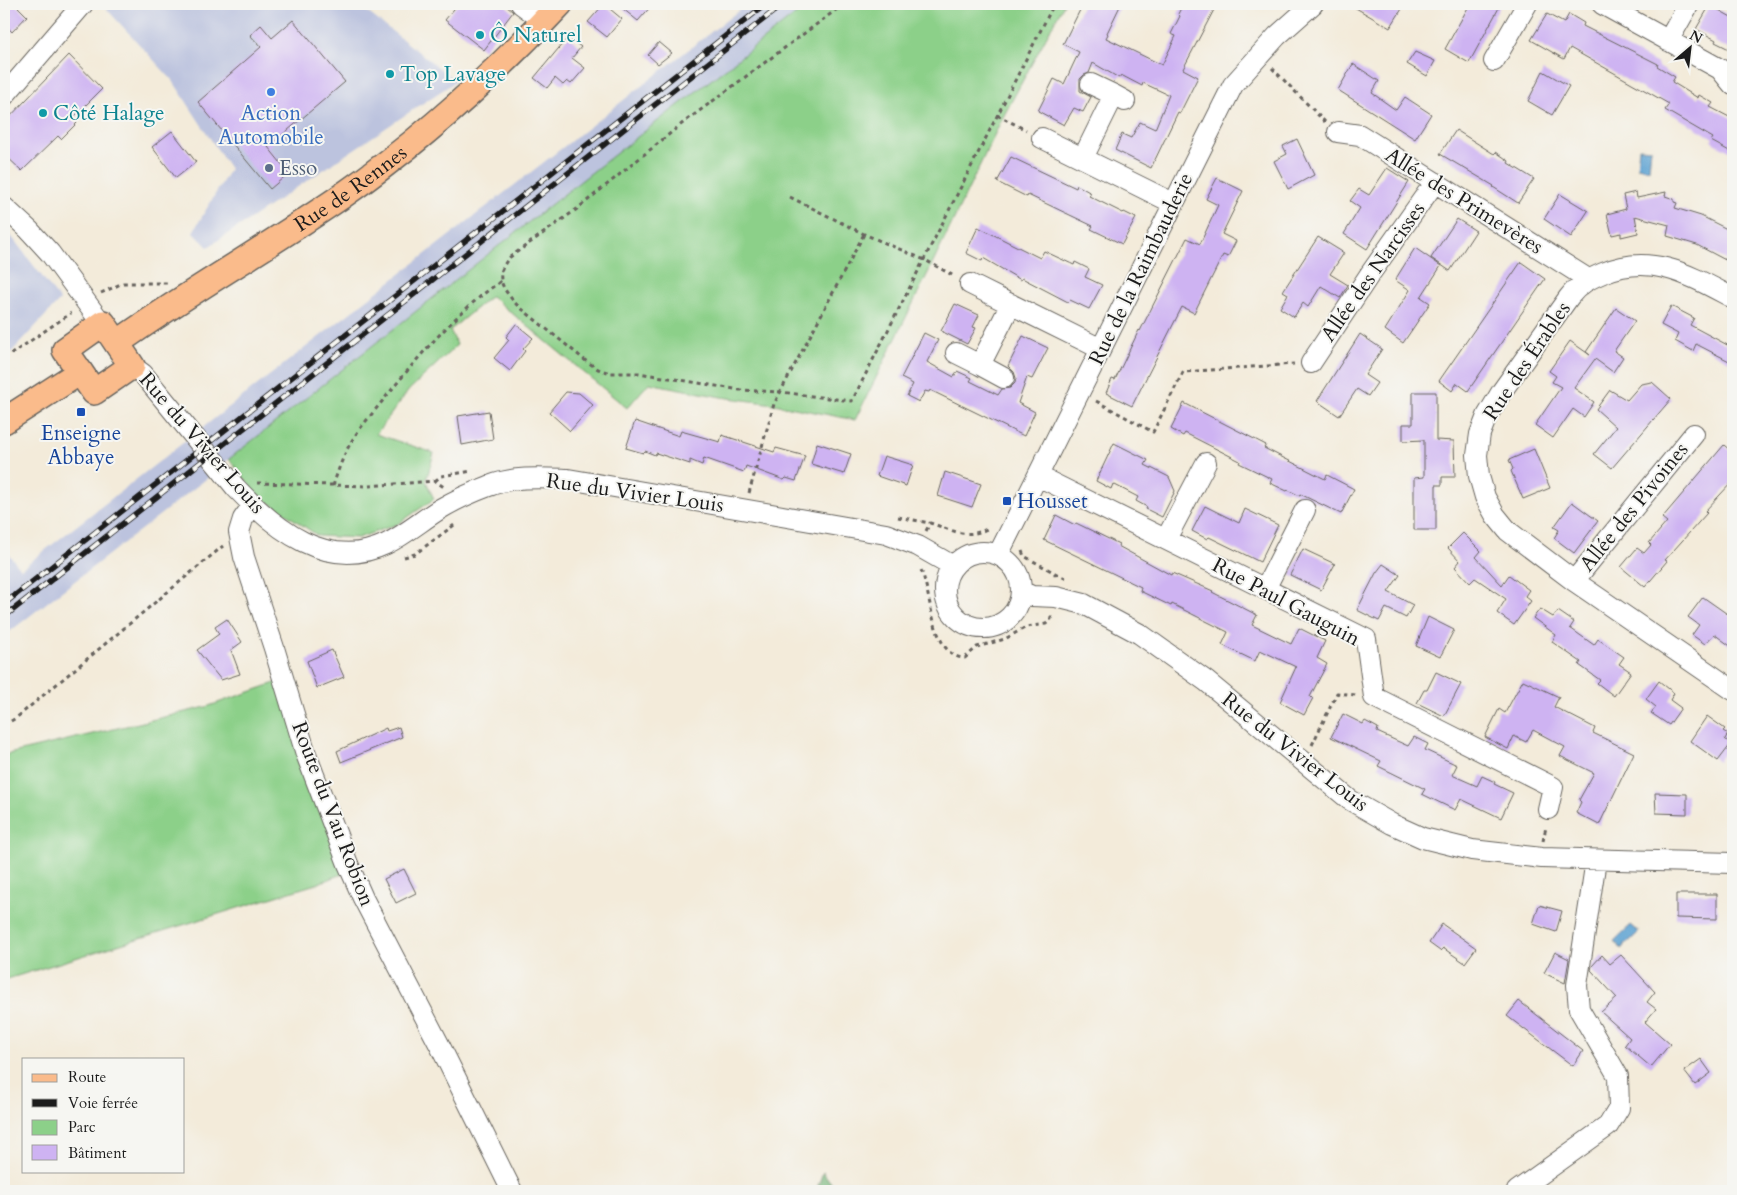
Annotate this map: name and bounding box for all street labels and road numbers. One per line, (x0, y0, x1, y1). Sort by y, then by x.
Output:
street label: Rue de Rennes (288, 138, 413, 239)
street label: Allée des Primevères (1379, 141, 1549, 261)
street label: Rue de la Raimbauderie (1082, 168, 1200, 370)
street label: Allée des Narcisses (1314, 196, 1432, 348)
street label: Rue des Érables (1477, 296, 1577, 426)
street label: Rue du Vivier Louis (132, 366, 272, 520)
street label: Allée des Pivoines (1573, 436, 1695, 578)
street label: Rue du Vivier Louis (544, 466, 726, 520)
street label: Rue Paul Gauguin (1207, 551, 1365, 653)
street label: Rue du Vivier Louis (1216, 686, 1374, 818)
street label: Route du Vau Robion (284, 717, 382, 911)

